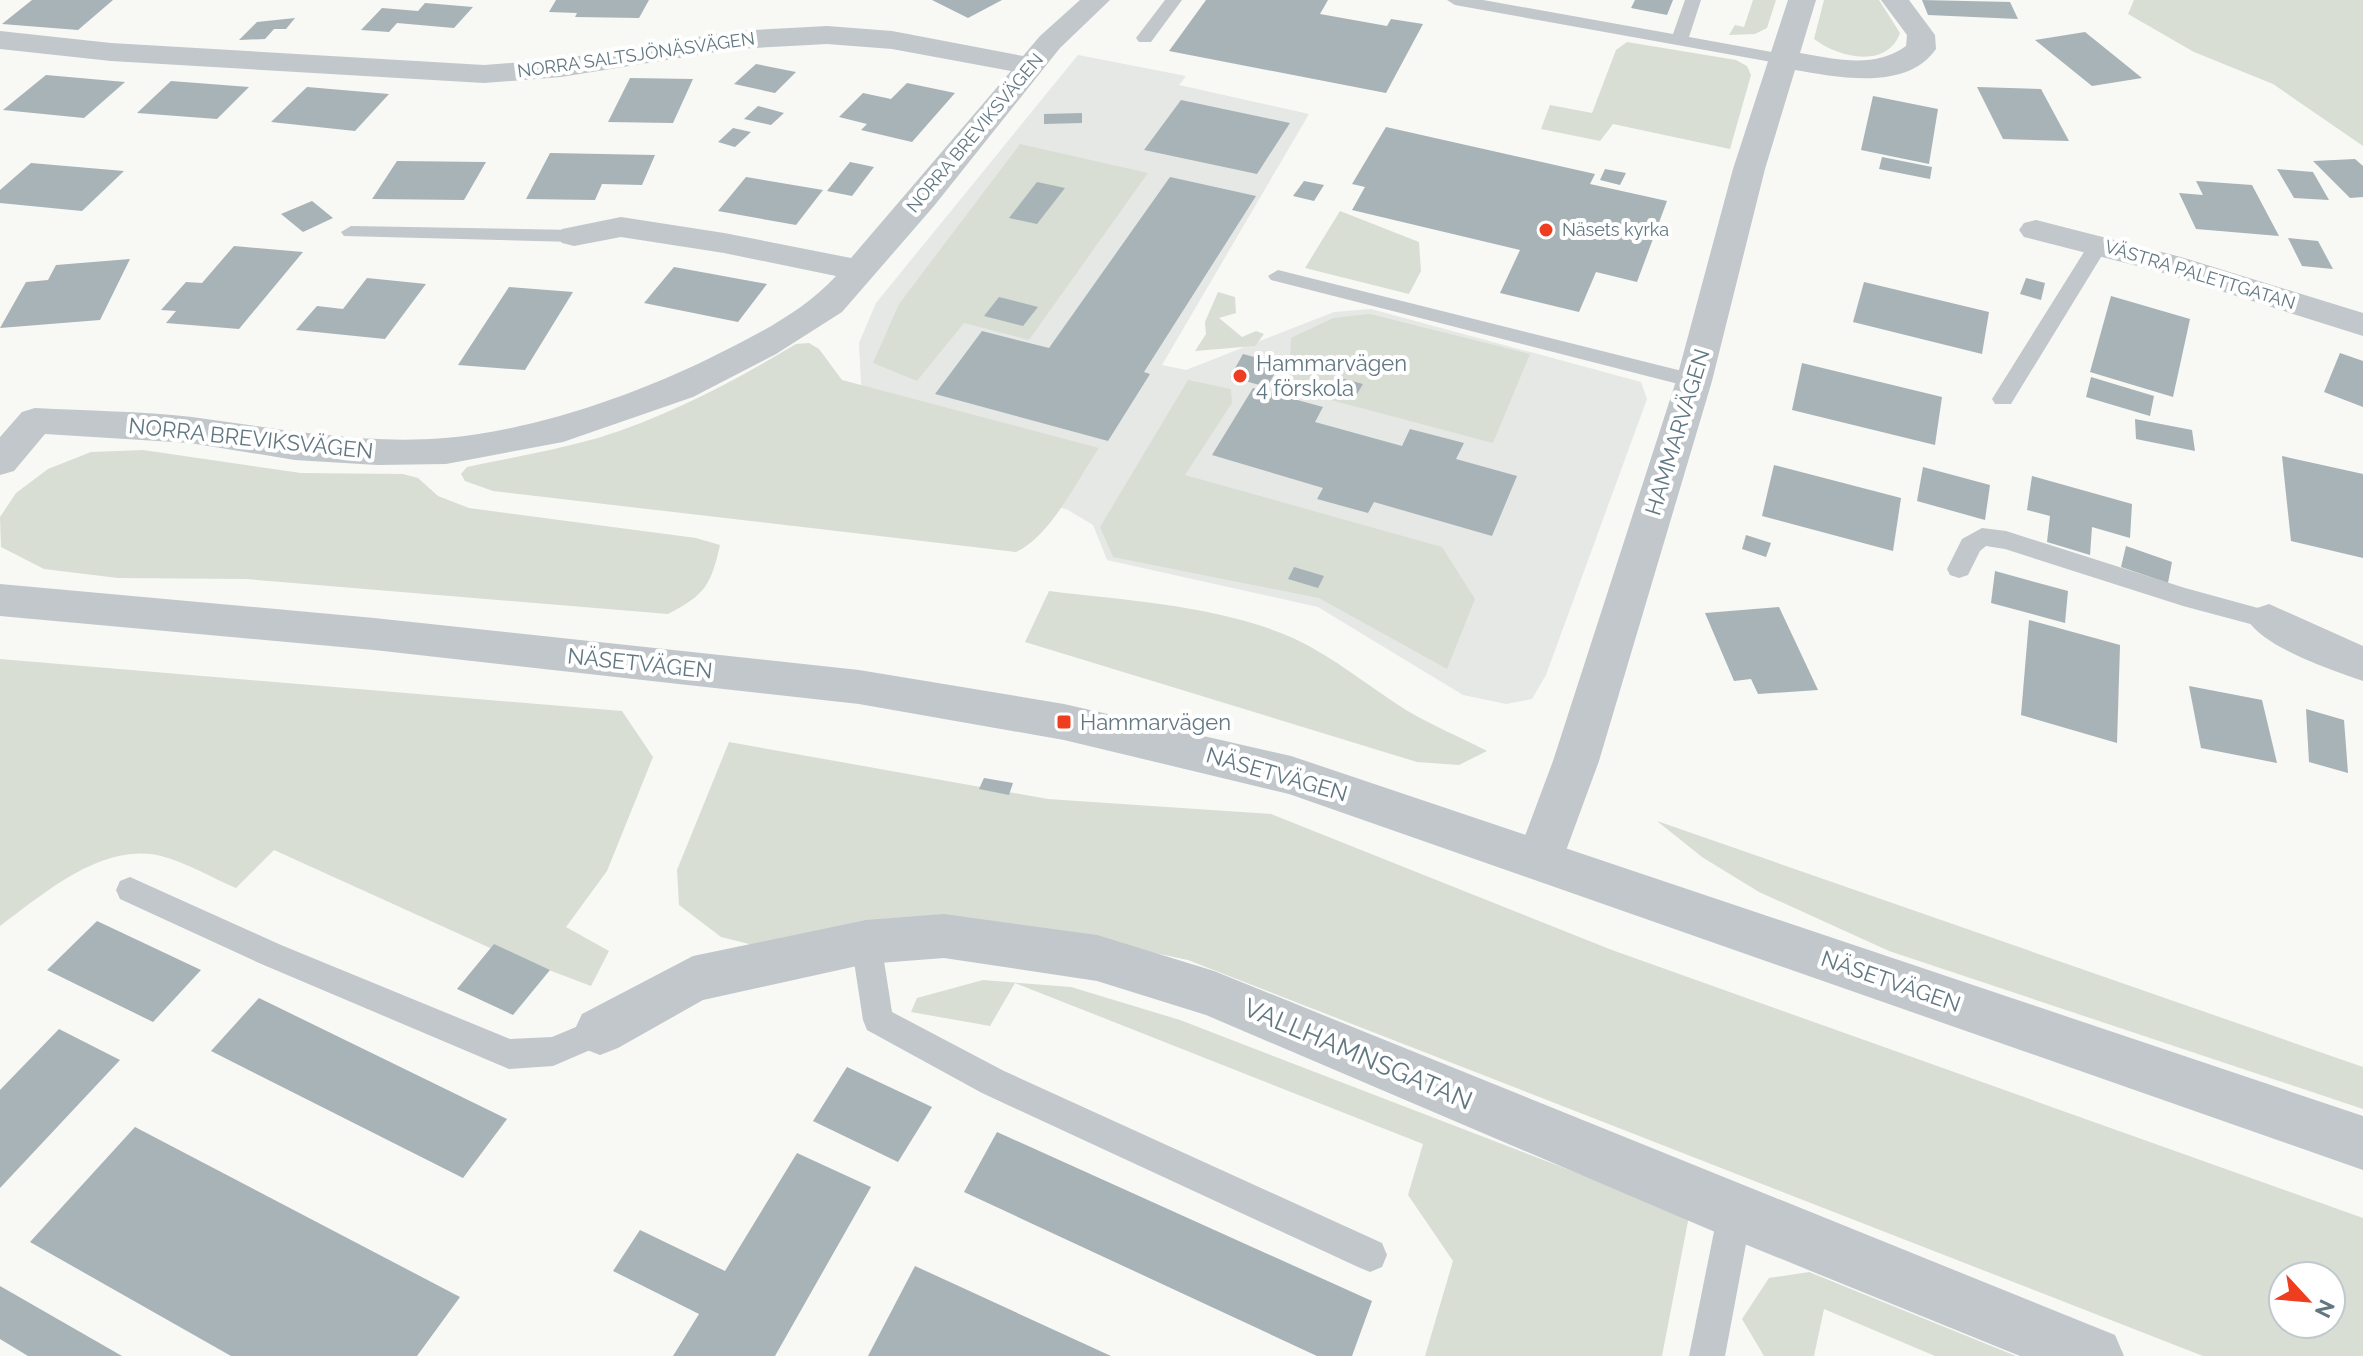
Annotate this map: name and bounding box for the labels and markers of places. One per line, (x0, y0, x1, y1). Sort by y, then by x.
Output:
place label: Näsets kyrka (1562, 219, 1669, 240)
marker: Näsets kyrka (1537, 221, 1555, 239)
place label: Hammarvägen 4 förskola (1256, 350, 1407, 401)
marker: Hammarvägen 4 förskola (1231, 367, 1249, 385)
place label: Hammarvägen (1080, 709, 1231, 735)
marker: Hammarvägen (1055, 713, 1073, 731)

